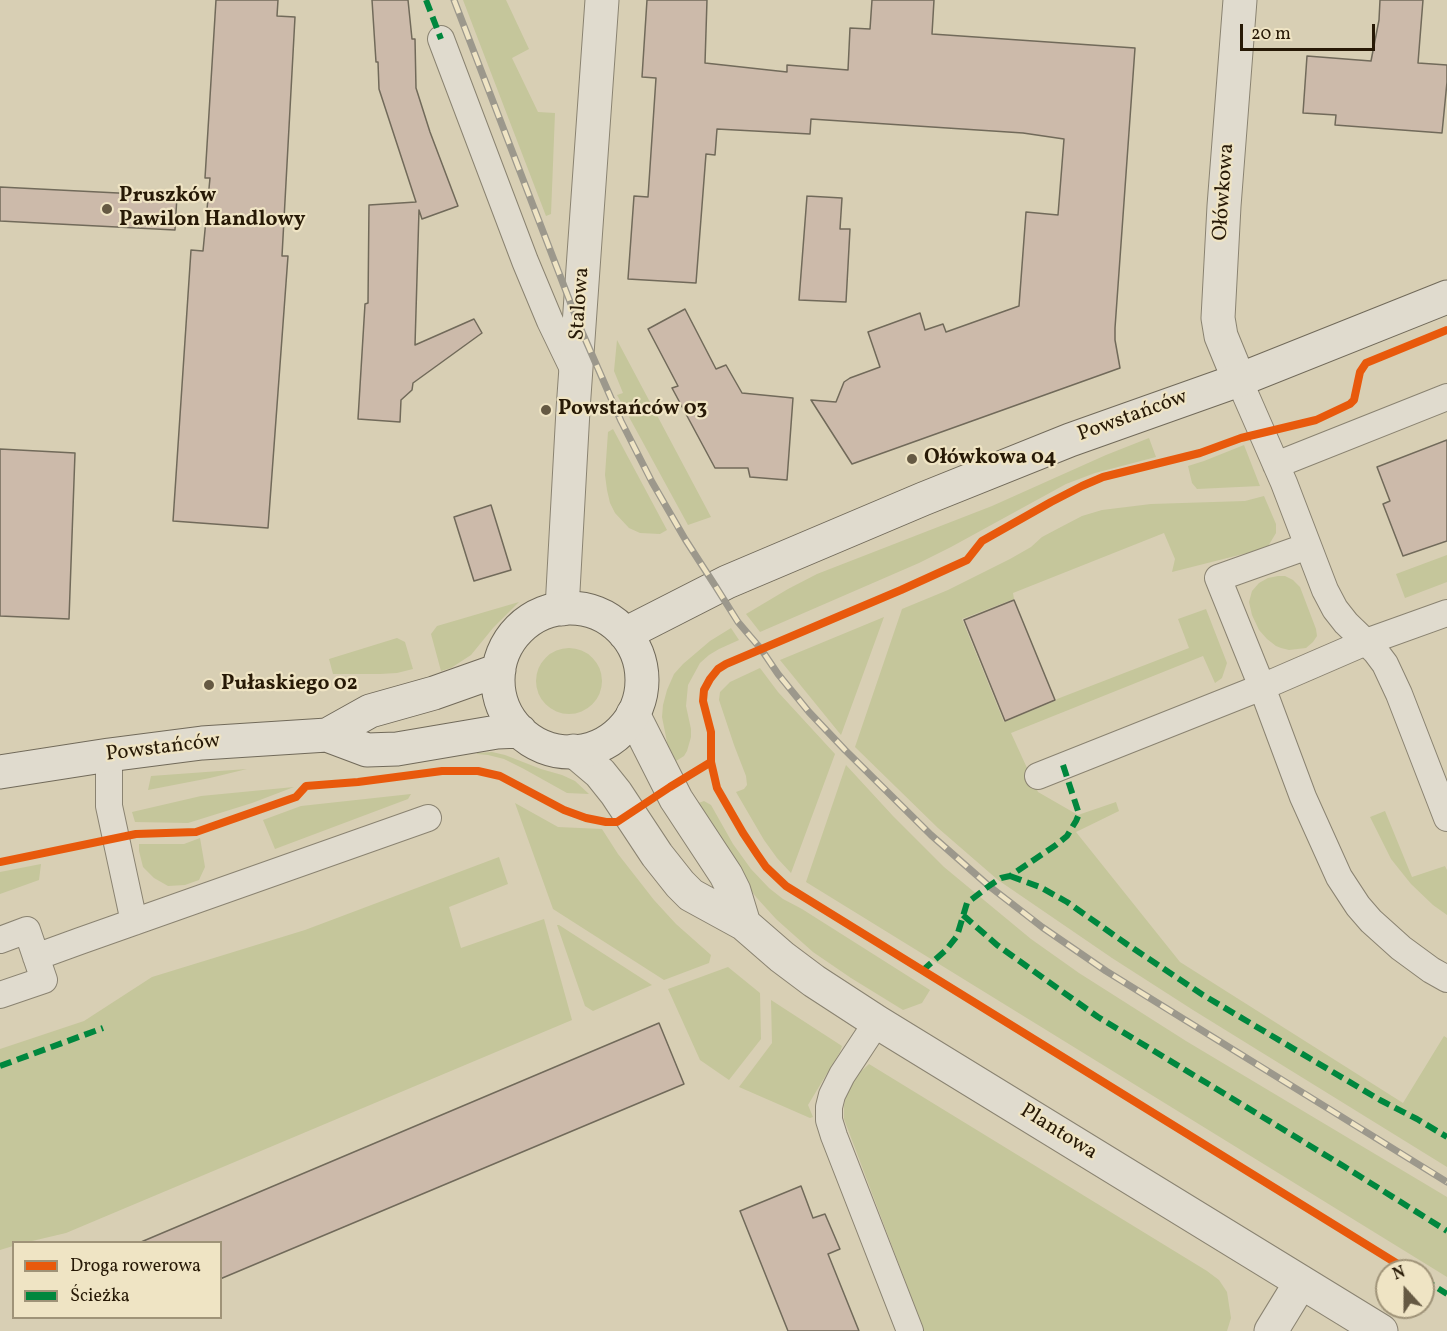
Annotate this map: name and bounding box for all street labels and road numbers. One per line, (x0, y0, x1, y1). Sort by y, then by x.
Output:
street label: Ołówkowa (1209, 142, 1241, 242)
street label: Stalowa (566, 267, 596, 341)
street label: Powstańców (1075, 386, 1191, 448)
street label: Powstańców (104, 729, 222, 769)
street label: Plantowa (1015, 1099, 1101, 1167)

